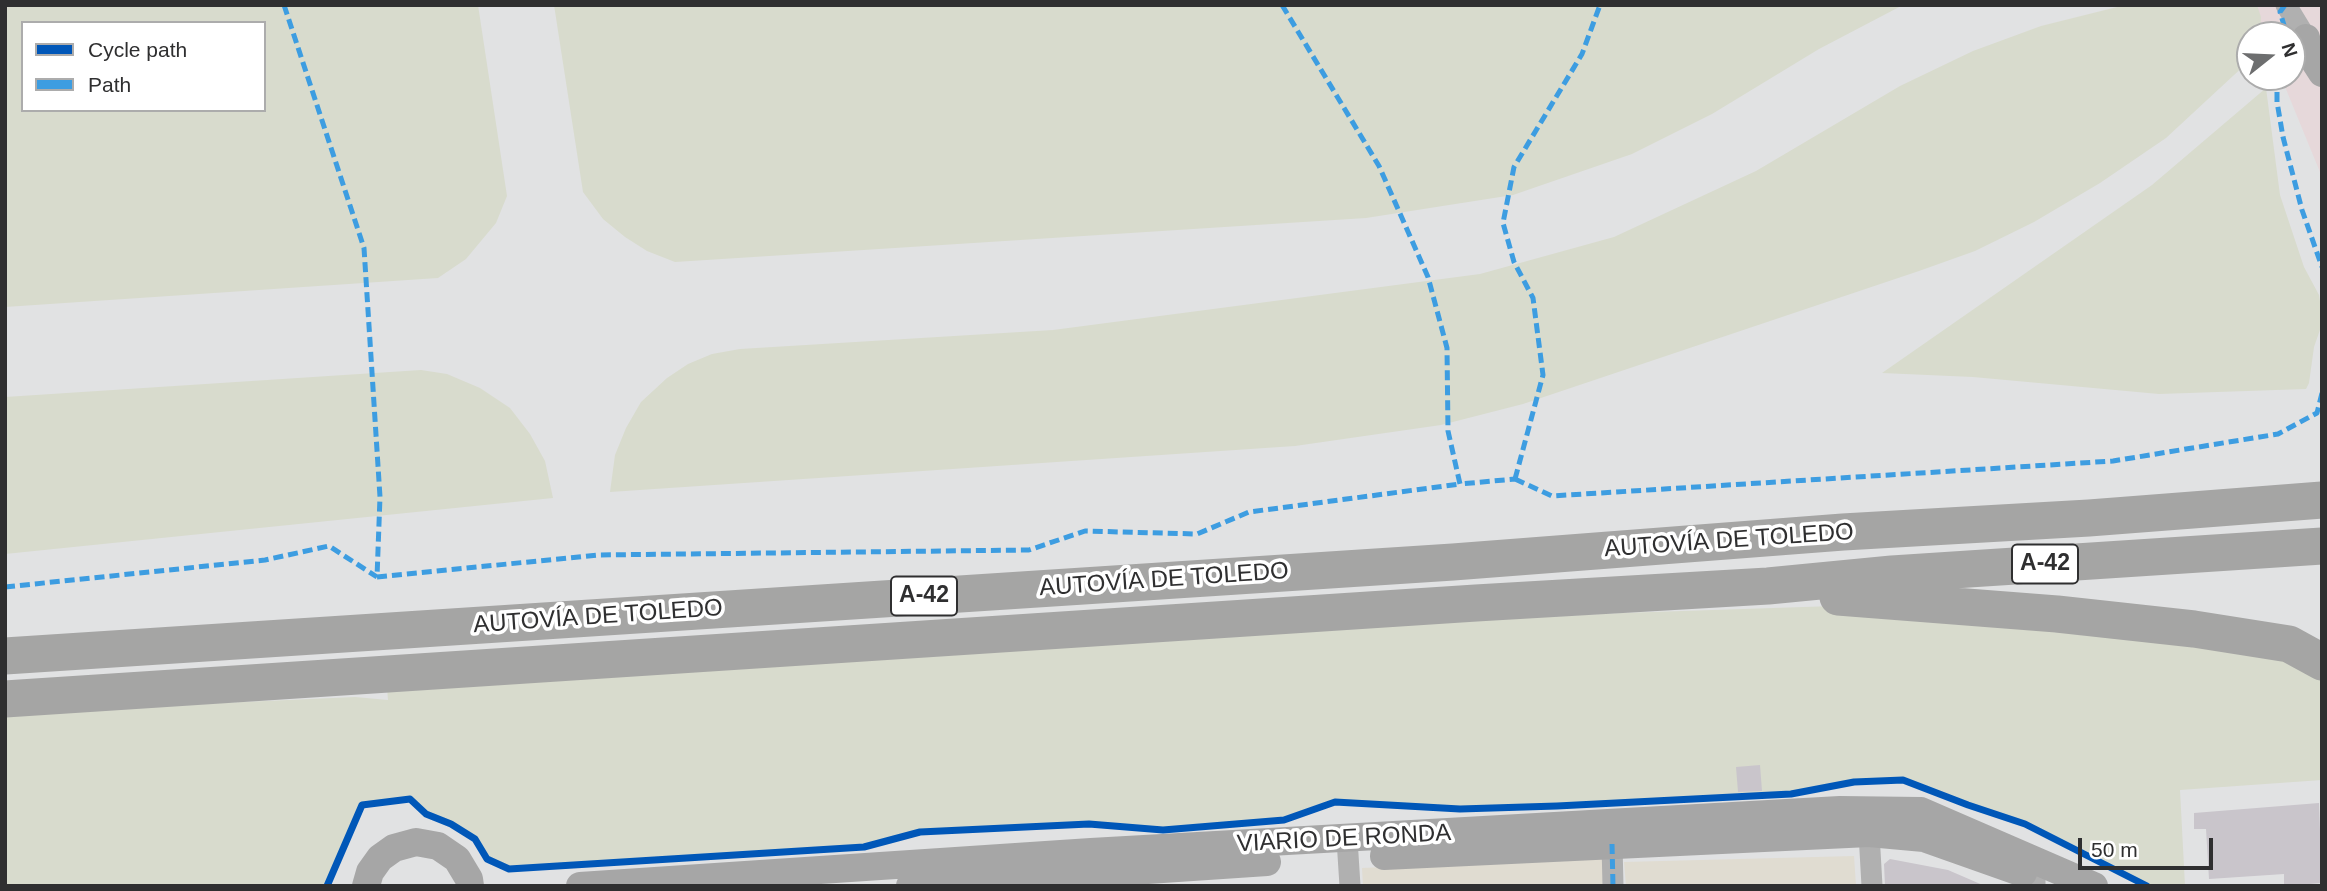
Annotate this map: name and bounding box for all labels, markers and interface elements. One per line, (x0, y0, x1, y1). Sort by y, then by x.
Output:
legend (21, 21, 266, 112)
north arrow (2236, 21, 2306, 91)
text: Cycle path (88, 38, 187, 61)
text: N (2277, 40, 2302, 60)
text: Path (88, 73, 131, 96)
street label: AUTOVÍA DE TOLEDO (1603, 518, 1855, 564)
road number: A-42 (2012, 544, 2078, 584)
street label: AUTOVÍA DE TOLEDO (1038, 557, 1290, 603)
road number: A-42 (891, 576, 957, 616)
street label: AUTOVÍA DE TOLEDO (472, 594, 724, 640)
street label: VIARIO DE RONDA (1236, 819, 1452, 859)
scale bar (2082, 824, 2217, 868)
text: 50 m (2091, 838, 2138, 861)

